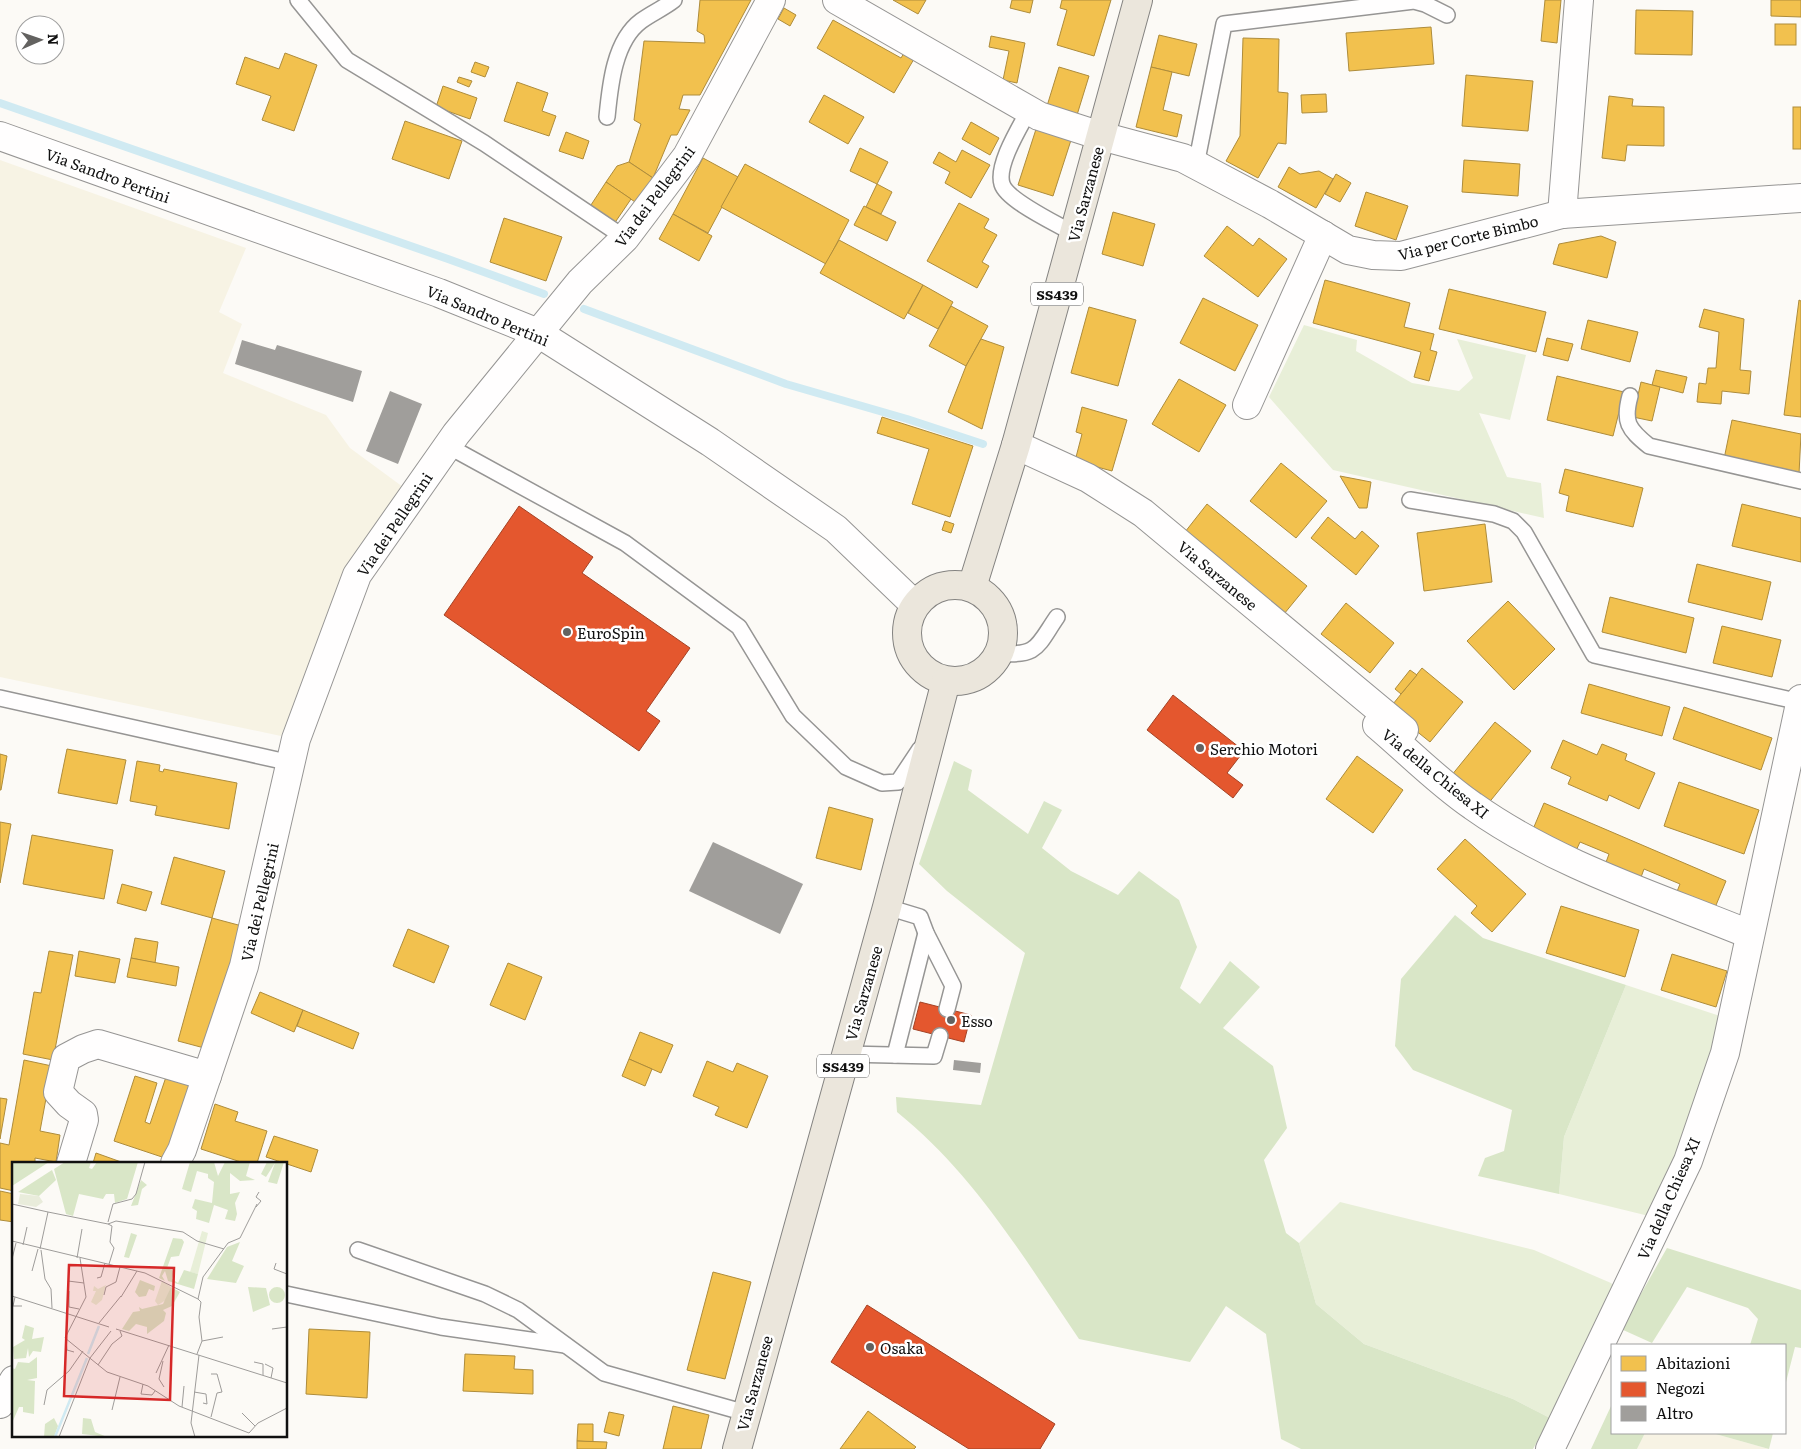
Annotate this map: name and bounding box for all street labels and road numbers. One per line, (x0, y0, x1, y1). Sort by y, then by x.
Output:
street label: Via dei Pellegrini (608, 141, 700, 251)
street label: Via Sandro Pertini (42, 142, 174, 208)
street label: Via Sarzanese (1061, 143, 1109, 244)
street label: Via per Corte Bimbo (1395, 208, 1541, 266)
street label: Via Sandro Pertini (423, 279, 553, 351)
road number: SS439 (1031, 282, 1083, 306)
street label: Via dei Pellegrini (351, 467, 437, 581)
street label: Via Sarzanese (1173, 535, 1263, 615)
street label: Via della Chiesa XI (1377, 722, 1495, 824)
street label: Via dei Pellegrini (234, 840, 284, 964)
street label: Via Sarzanese (838, 943, 888, 1043)
road number: SS439 (817, 1054, 869, 1078)
street label: Via della Chiesa XI (1631, 1133, 1705, 1263)
street label: Via Sarzanese (730, 1332, 778, 1433)

